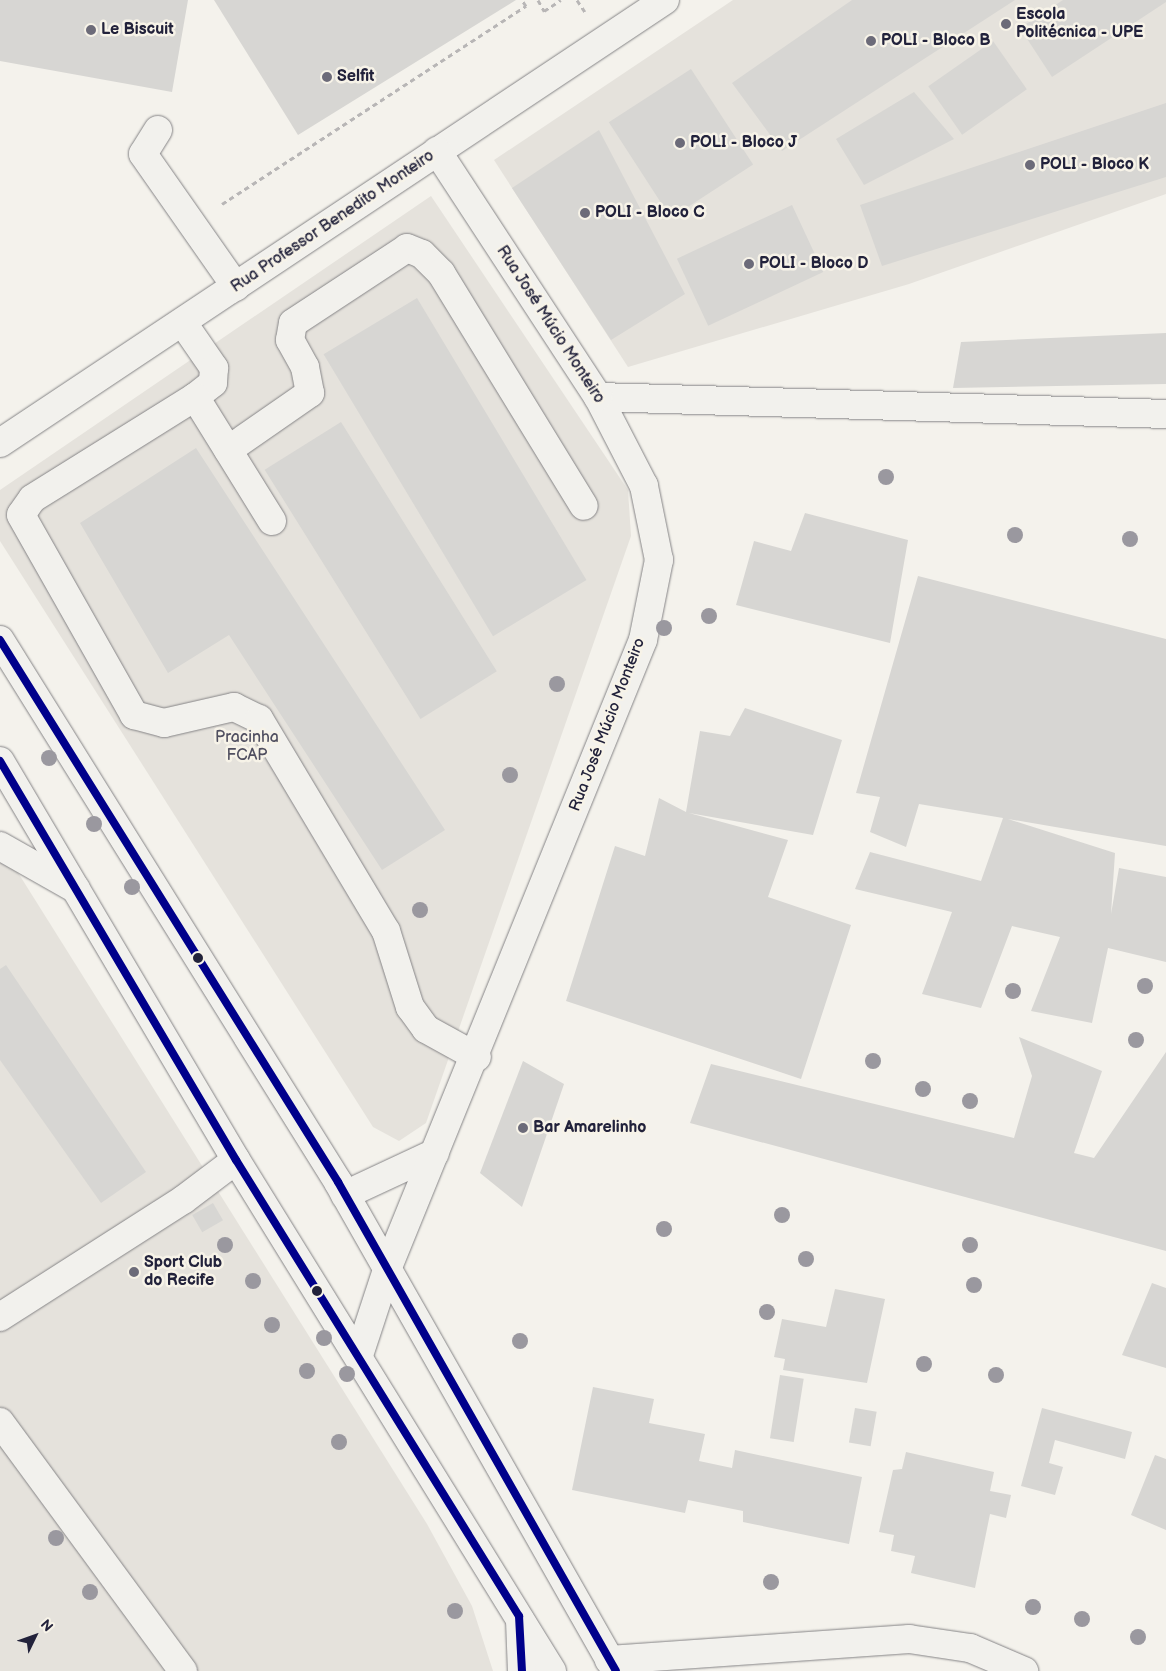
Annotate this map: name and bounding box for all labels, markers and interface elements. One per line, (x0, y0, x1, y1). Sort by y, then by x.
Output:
place label: Escola Politécnica - UPE (1016, 5, 1143, 43)
marker: Escola Politécnica - UPE (1000, 18, 1012, 30)
place label: Le Biscuit (101, 20, 174, 40)
marker: Le Biscuit (85, 24, 97, 36)
place label: POLI - Bloco B (881, 31, 990, 51)
marker: POLI - Bloco B (865, 35, 877, 47)
place label: Selfit (337, 67, 374, 87)
marker: Selfit (321, 71, 333, 83)
place label: POLI - Bloco J (690, 133, 797, 153)
marker: POLI - Bloco J (674, 137, 686, 149)
street label: Rua Professor Benedito Monteiro (228, 147, 438, 297)
place label: POLI - Bloco K (1040, 155, 1149, 175)
marker: POLI - Bloco K (1024, 159, 1036, 171)
place label: POLI - Bloco C (595, 203, 705, 223)
marker: POLI - Bloco C (579, 207, 591, 219)
street label: Rua José Múcio Monteiro (492, 242, 608, 408)
place label: POLI - Bloco D (759, 254, 868, 274)
marker: POLI - Bloco D (743, 258, 755, 270)
street label: Rua José Múcio Monteiro (566, 635, 650, 815)
park label: Pracinha FCAP (215, 728, 279, 766)
unlabelled marker (193, 953, 203, 963)
place label: Bar Amarelinho (533, 1118, 646, 1138)
marker: Bar Amarelinho (517, 1122, 529, 1134)
place label: Sport Club do Recife (144, 1253, 222, 1291)
marker: Sport Club do Recife (128, 1266, 140, 1278)
unlabelled marker (312, 1286, 322, 1296)
north arrow (10, 1611, 60, 1661)
text: N (37, 1616, 56, 1635)

